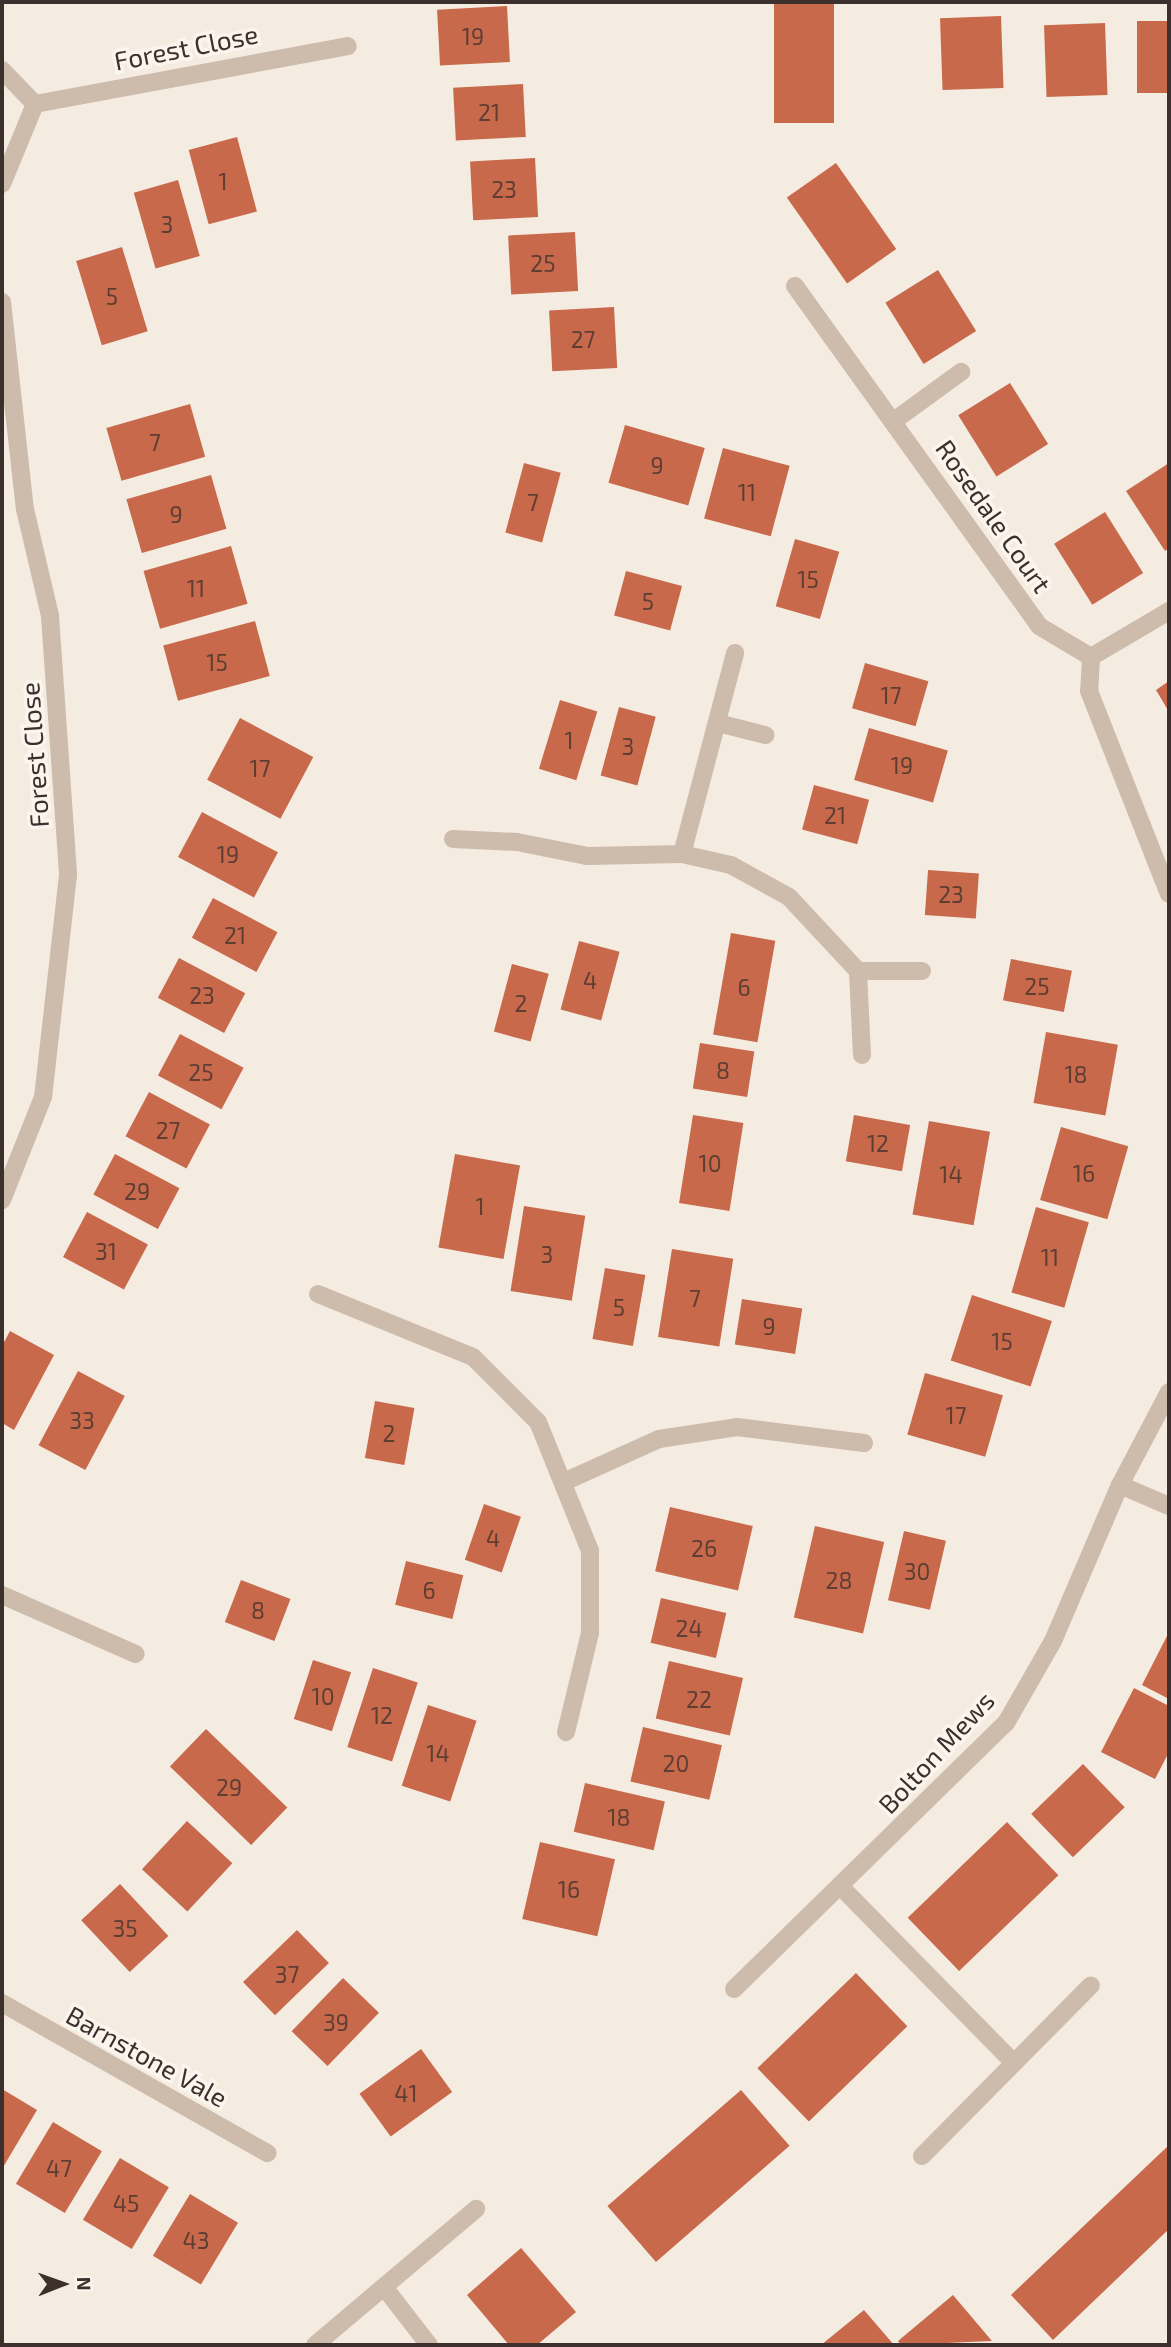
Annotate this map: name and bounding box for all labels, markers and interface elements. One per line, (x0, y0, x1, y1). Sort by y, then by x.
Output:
street label: Forest Close (111, 18, 261, 76)
house number: 19 (462, 22, 484, 50)
house number: 21 (478, 98, 500, 126)
house number: 1 (218, 167, 228, 195)
house number: 23 (491, 175, 517, 203)
house number: 3 (161, 210, 173, 238)
house number: 25 (530, 249, 556, 277)
house number: 5 (106, 282, 118, 310)
house number: 27 (571, 325, 595, 353)
house number: 7 (149, 428, 161, 456)
street label: Rosedale Court (930, 434, 1058, 598)
house number: 9 (650, 451, 664, 479)
house number: 11 (738, 478, 756, 506)
house number: 7 (527, 488, 539, 516)
house number: 9 (169, 500, 183, 528)
house number: 15 (797, 565, 819, 593)
house number: 11 (187, 574, 205, 602)
house number: 5 (642, 587, 654, 615)
house number: 15 (206, 648, 228, 676)
street label: Forest Close (13, 681, 55, 829)
house number: 17 (881, 681, 901, 709)
house number: 1 (564, 726, 574, 754)
house number: 3 (622, 732, 634, 760)
house number: 19 (891, 751, 913, 779)
house number: 17 (250, 754, 270, 782)
house number: 21 (824, 801, 846, 829)
house number: 19 (217, 840, 239, 868)
house number: 23 (938, 880, 964, 908)
house number: 21 (224, 921, 246, 949)
house number: 4 (583, 966, 597, 994)
house number: 25 (1024, 972, 1050, 1000)
house number: 6 (737, 973, 751, 1001)
house number: 23 (189, 981, 215, 1009)
house number: 2 (515, 989, 527, 1017)
house number: 8 (716, 1056, 730, 1084)
house number: 25 (188, 1058, 214, 1086)
house number: 18 (1064, 1060, 1088, 1088)
house number: 27 (156, 1116, 180, 1144)
house number: 12 (867, 1129, 889, 1157)
house number: 10 (698, 1149, 722, 1177)
house number: 16 (1073, 1159, 1095, 1187)
house number: 14 (939, 1160, 963, 1188)
house number: 29 (124, 1177, 150, 1205)
house number: 1 (475, 1192, 485, 1220)
house number: 31 (95, 1237, 117, 1265)
house number: 3 (541, 1240, 553, 1268)
house number: 11 (1041, 1243, 1059, 1271)
house number: 7 (689, 1284, 701, 1312)
house number: 5 (613, 1293, 625, 1321)
house number: 9 (762, 1312, 776, 1340)
house number: 15 (991, 1327, 1013, 1355)
house number: 17 (946, 1401, 966, 1429)
house number: 33 (69, 1406, 95, 1434)
house number: 2 (383, 1419, 395, 1447)
house number: 4 (486, 1524, 500, 1552)
house number: 26 (691, 1534, 717, 1562)
house number: 30 (904, 1557, 930, 1585)
house number: 28 (826, 1566, 852, 1594)
house number: 6 (422, 1576, 436, 1604)
house number: 8 (251, 1596, 265, 1624)
house number: 24 (675, 1614, 703, 1642)
house number: 10 (311, 1682, 335, 1710)
house number: 22 (686, 1685, 712, 1713)
street label: Bolton Mews (872, 1685, 1000, 1819)
house number: 12 (371, 1701, 393, 1729)
house number: 14 (426, 1739, 450, 1767)
house number: 20 (663, 1749, 689, 1777)
house number: 29 (216, 1773, 242, 1801)
house number: 18 (607, 1803, 631, 1831)
house number: 16 (558, 1875, 580, 1903)
house number: 35 (112, 1914, 138, 1942)
house number: 37 (275, 1960, 299, 1988)
street label: Barnstone Vale (61, 1999, 233, 2113)
house number: 39 (323, 2008, 349, 2036)
house number: 41 (394, 2079, 418, 2107)
house number: 47 (46, 2154, 72, 2182)
house number: 45 (113, 2189, 139, 2217)
house number: 43 (183, 2226, 209, 2254)
north arrow (28, 2249, 98, 2319)
text: N (73, 2277, 96, 2291)

